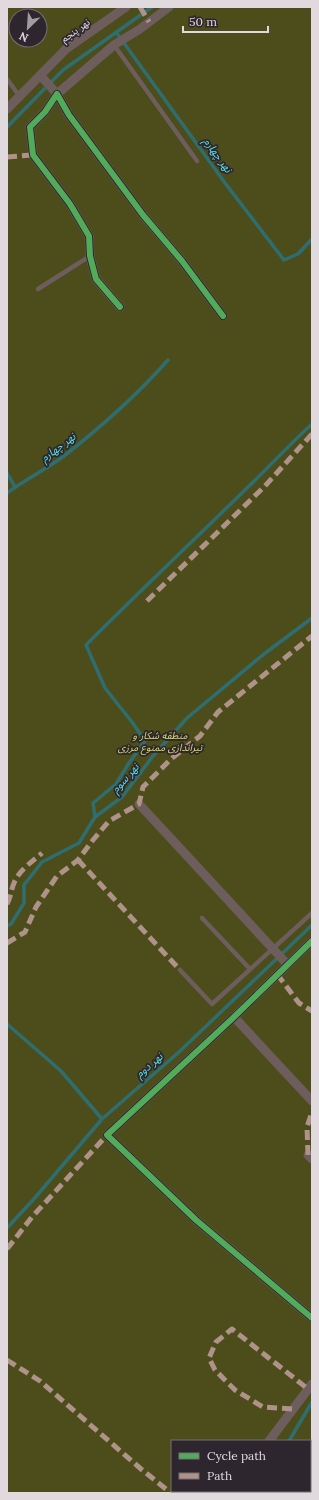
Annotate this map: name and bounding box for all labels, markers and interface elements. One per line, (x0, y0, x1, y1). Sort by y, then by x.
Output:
north arrow (8, 8, 48, 48)
scale bar (183, 8, 268, 34)
text: 50 m (189, 14, 217, 29)
street label: نهر پنجم (58, 15, 93, 46)
text: N (17, 29, 31, 45)
water label: نهر چهارم (198, 134, 236, 178)
water label: نهر چهارم (37, 428, 81, 467)
park label: منطقه شکار و تیراندازی ممنوع مرزی (118, 729, 204, 755)
water label: نهر سوم (108, 759, 144, 798)
water label: نهر دوم (132, 1048, 168, 1083)
legend (171, 1440, 311, 1492)
text: Cycle path (207, 1448, 266, 1463)
text: Path (207, 1468, 232, 1483)

